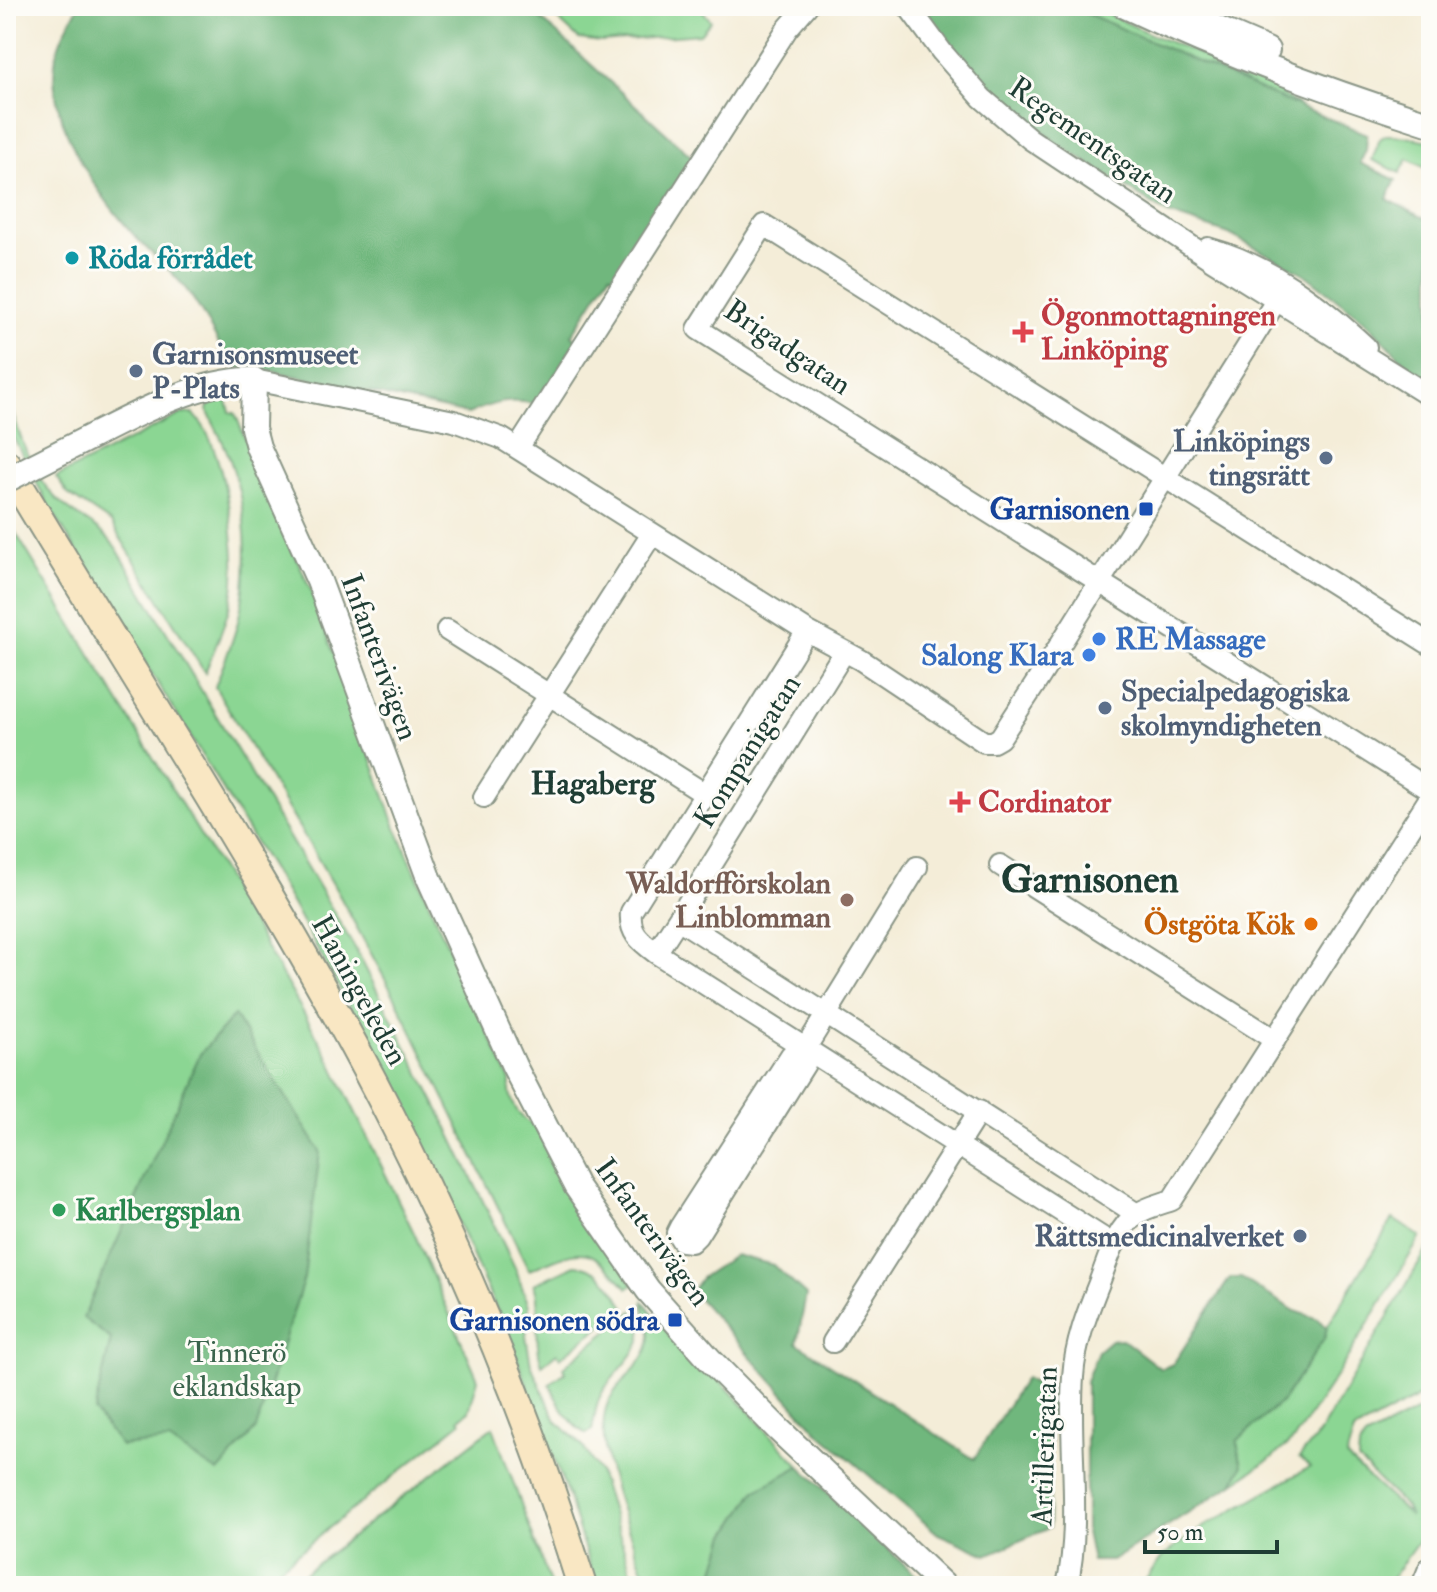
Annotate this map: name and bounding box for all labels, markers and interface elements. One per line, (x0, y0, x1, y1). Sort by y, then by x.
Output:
street label: Regementsgatan (1002, 69, 1184, 212)
place label: Röda förrådet (88, 240, 253, 277)
marker: Röda förrådet (63, 249, 81, 267)
street label: Brigadgatan (717, 291, 858, 403)
place label: Ögonmottagningen Linköping (1041, 297, 1276, 368)
marker: Ögonmottagningen Linköping (1012, 321, 1034, 343)
place label: Garnisonsmuseet P-Plats (152, 336, 359, 407)
marker: Garnisonsmuseet P-Plats (127, 362, 145, 380)
place label: Linköpings tingsrätt (1173, 423, 1310, 494)
marker: Linköpings tingsrätt (1317, 449, 1335, 467)
place label: Garnisonen (990, 491, 1131, 528)
marker: Garnisonen (1137, 500, 1155, 518)
street label: Infanterivägen (332, 569, 427, 745)
place label: RE Massage (1115, 621, 1266, 658)
marker: RE Massage (1090, 630, 1108, 648)
place label: Salong Klara (921, 637, 1075, 674)
marker: Salong Klara (1080, 646, 1098, 664)
street label: Kompanigatan (686, 668, 809, 835)
place label: Specialpedagogiska skolmyndigheten (1121, 673, 1351, 744)
marker: Specialpedagogiska skolmyndigheten (1096, 699, 1114, 717)
district label: Hagaberg (531, 764, 657, 804)
place label: Cordinator (978, 784, 1112, 821)
marker: Cordinator (949, 791, 971, 813)
district label: Garnisonen (1001, 856, 1179, 904)
place label: Waldorfförskolan Linblomman (625, 865, 832, 936)
marker: Waldorfförskolan Linblomman (838, 891, 856, 909)
place label: Östgöta Kök (1144, 906, 1296, 943)
street label: Haningeleden (303, 909, 416, 1072)
marker: Östgöta Kök (1302, 915, 1320, 933)
street label: Infanterivägen (586, 1151, 719, 1314)
place label: Karlbergsplan (75, 1192, 241, 1229)
marker: Karlbergsplan (50, 1201, 68, 1219)
place label: Rättsmedicinalverket (1034, 1218, 1284, 1255)
marker: Rättsmedicinalverket (1291, 1227, 1309, 1245)
place label: Garnisonen södra (449, 1302, 661, 1339)
marker: Garnisonen södra (666, 1311, 684, 1329)
park label: Tinnerö eklandskap (173, 1334, 301, 1405)
street label: Artillerigatan (1023, 1366, 1066, 1527)
scale bar (1145, 1504, 1277, 1554)
text: 50 m (1157, 1517, 1204, 1548)

